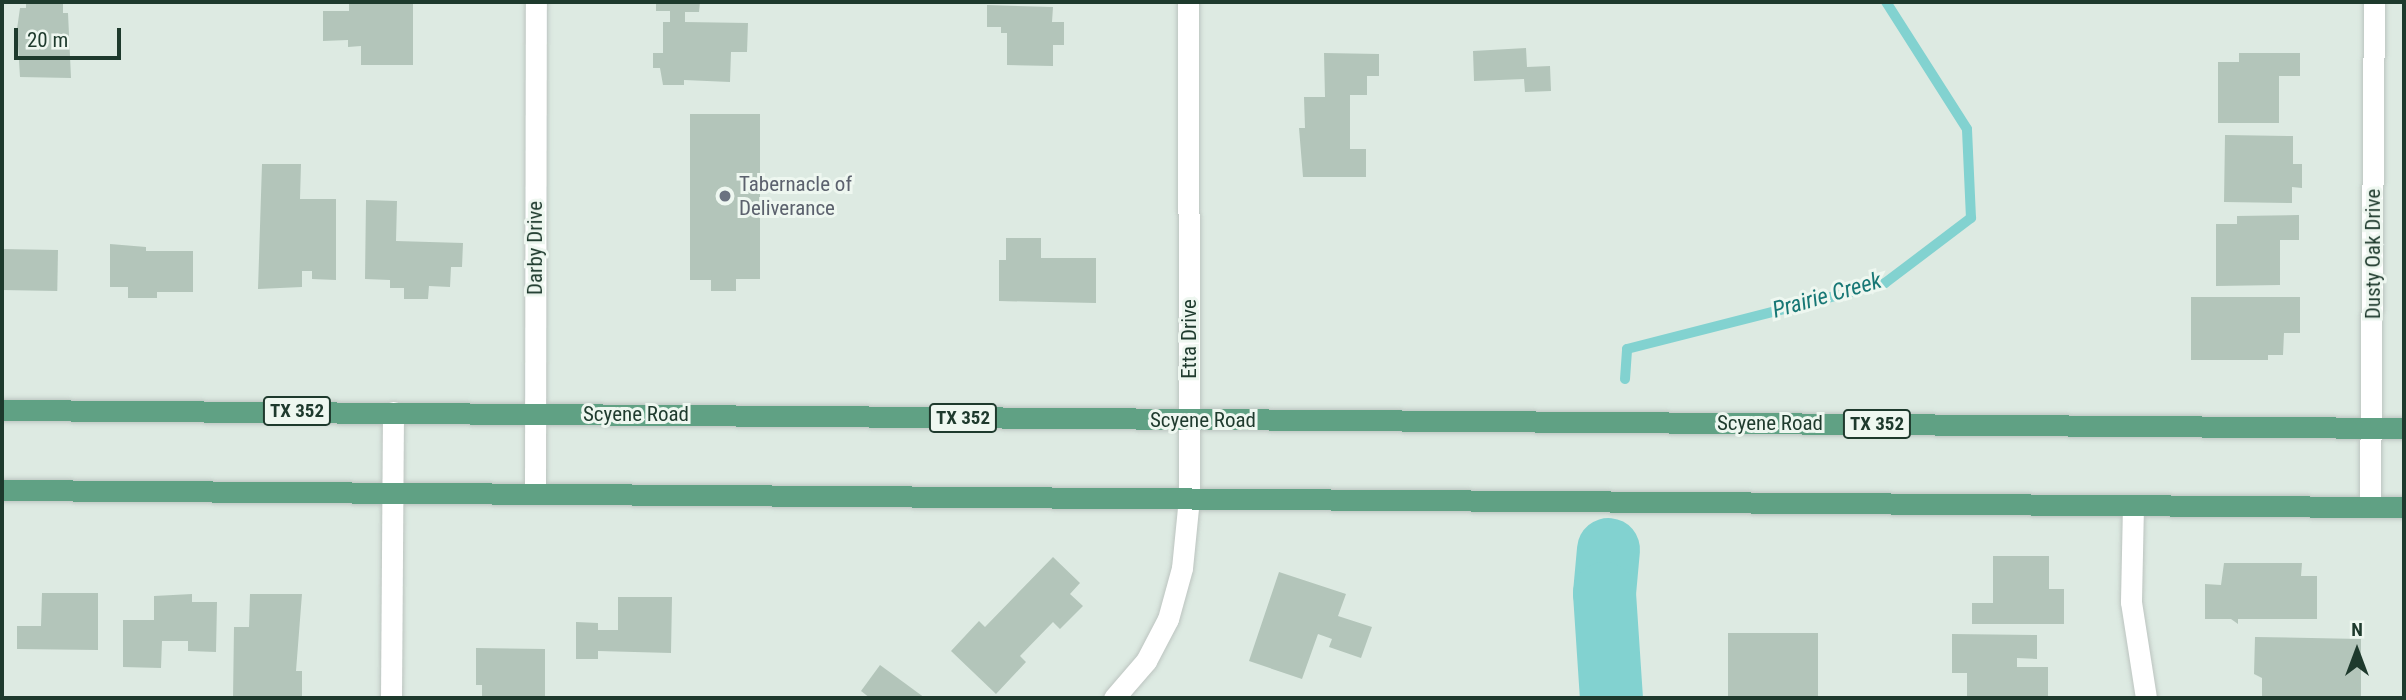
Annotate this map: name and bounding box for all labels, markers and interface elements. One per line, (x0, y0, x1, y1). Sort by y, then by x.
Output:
scale bar (18, 14, 124, 58)
text: 20 m (27, 28, 68, 52)
place label: Tabernacle of Deliverance (739, 171, 852, 221)
marker: Tabernacle of Deliverance (717, 188, 733, 204)
street label: Dusty Oak Drive (2360, 189, 2386, 319)
street label: Darby Drive (522, 201, 548, 295)
water label: Prairie Creek (1769, 267, 1885, 325)
street label: Etta Drive (1176, 299, 1202, 379)
road number: TX 352 (262, 396, 332, 426)
street label: Scyene Road (583, 401, 689, 427)
road number: TX 352 (928, 402, 998, 434)
street label: Scyene Road (1150, 407, 1256, 433)
road number: TX 352 (1842, 408, 1912, 440)
street label: Scyene Road (1717, 410, 1823, 436)
north arrow (2322, 616, 2392, 686)
text: N (2351, 618, 2363, 641)

